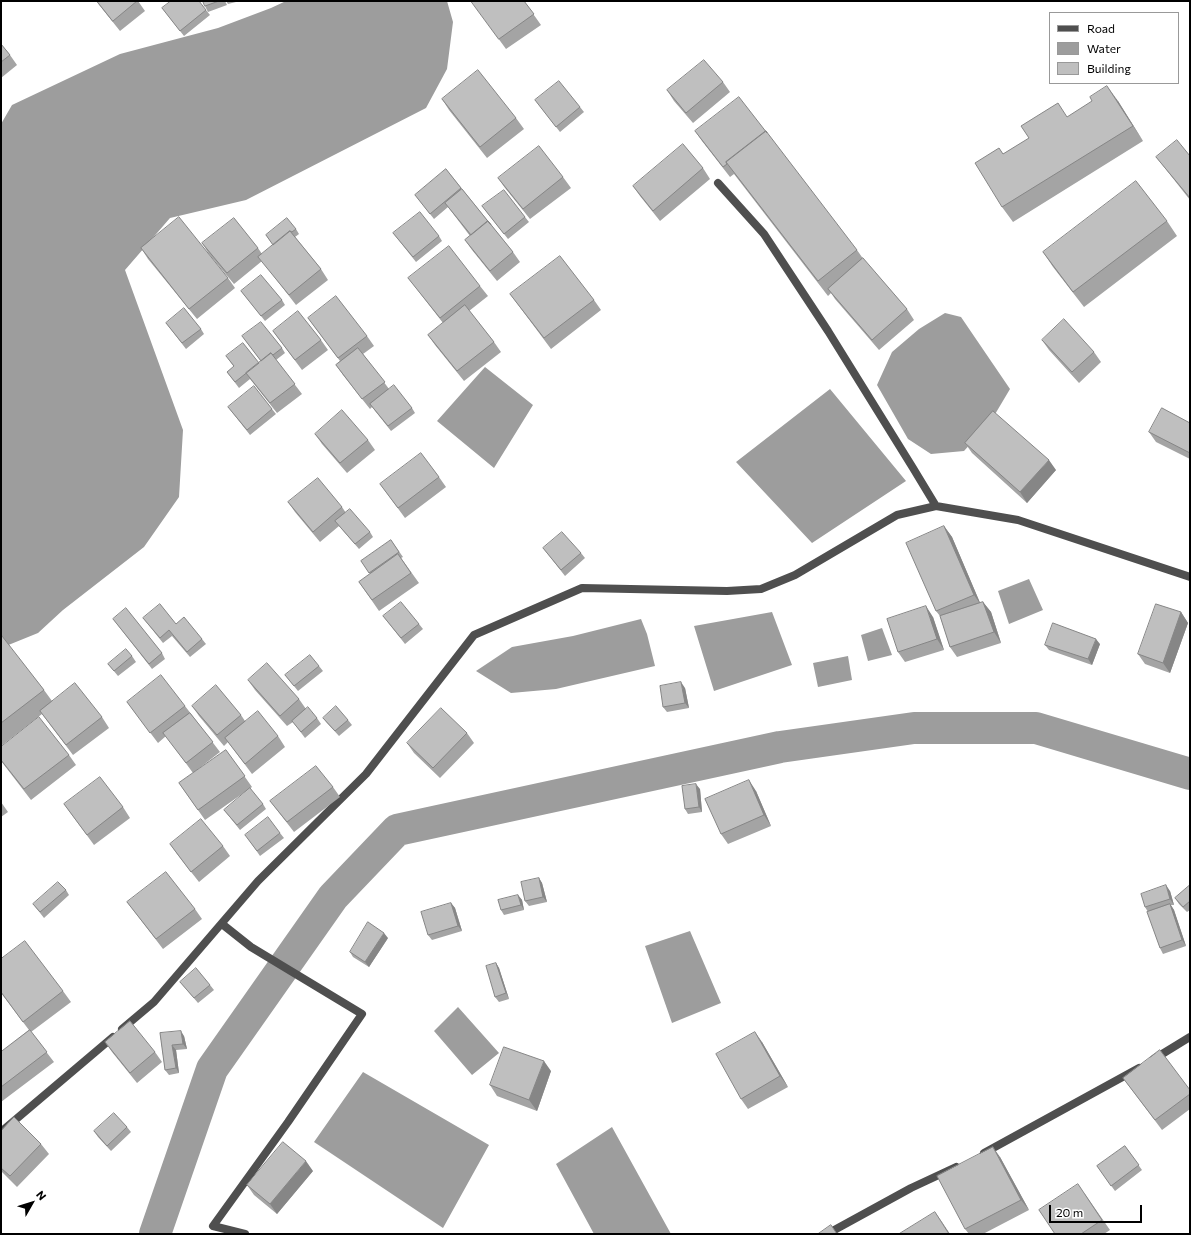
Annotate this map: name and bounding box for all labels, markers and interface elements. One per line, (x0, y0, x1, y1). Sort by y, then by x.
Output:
legend (1049, 12, 1179, 84)
text: Road (1087, 21, 1115, 35)
text: Water (1087, 41, 1121, 55)
text: Building (1087, 61, 1131, 75)
north arrow (12, 1183, 52, 1223)
text: N (34, 1188, 49, 1202)
scale bar (1051, 1197, 1144, 1223)
text: 20 m (1056, 1205, 1083, 1219)

